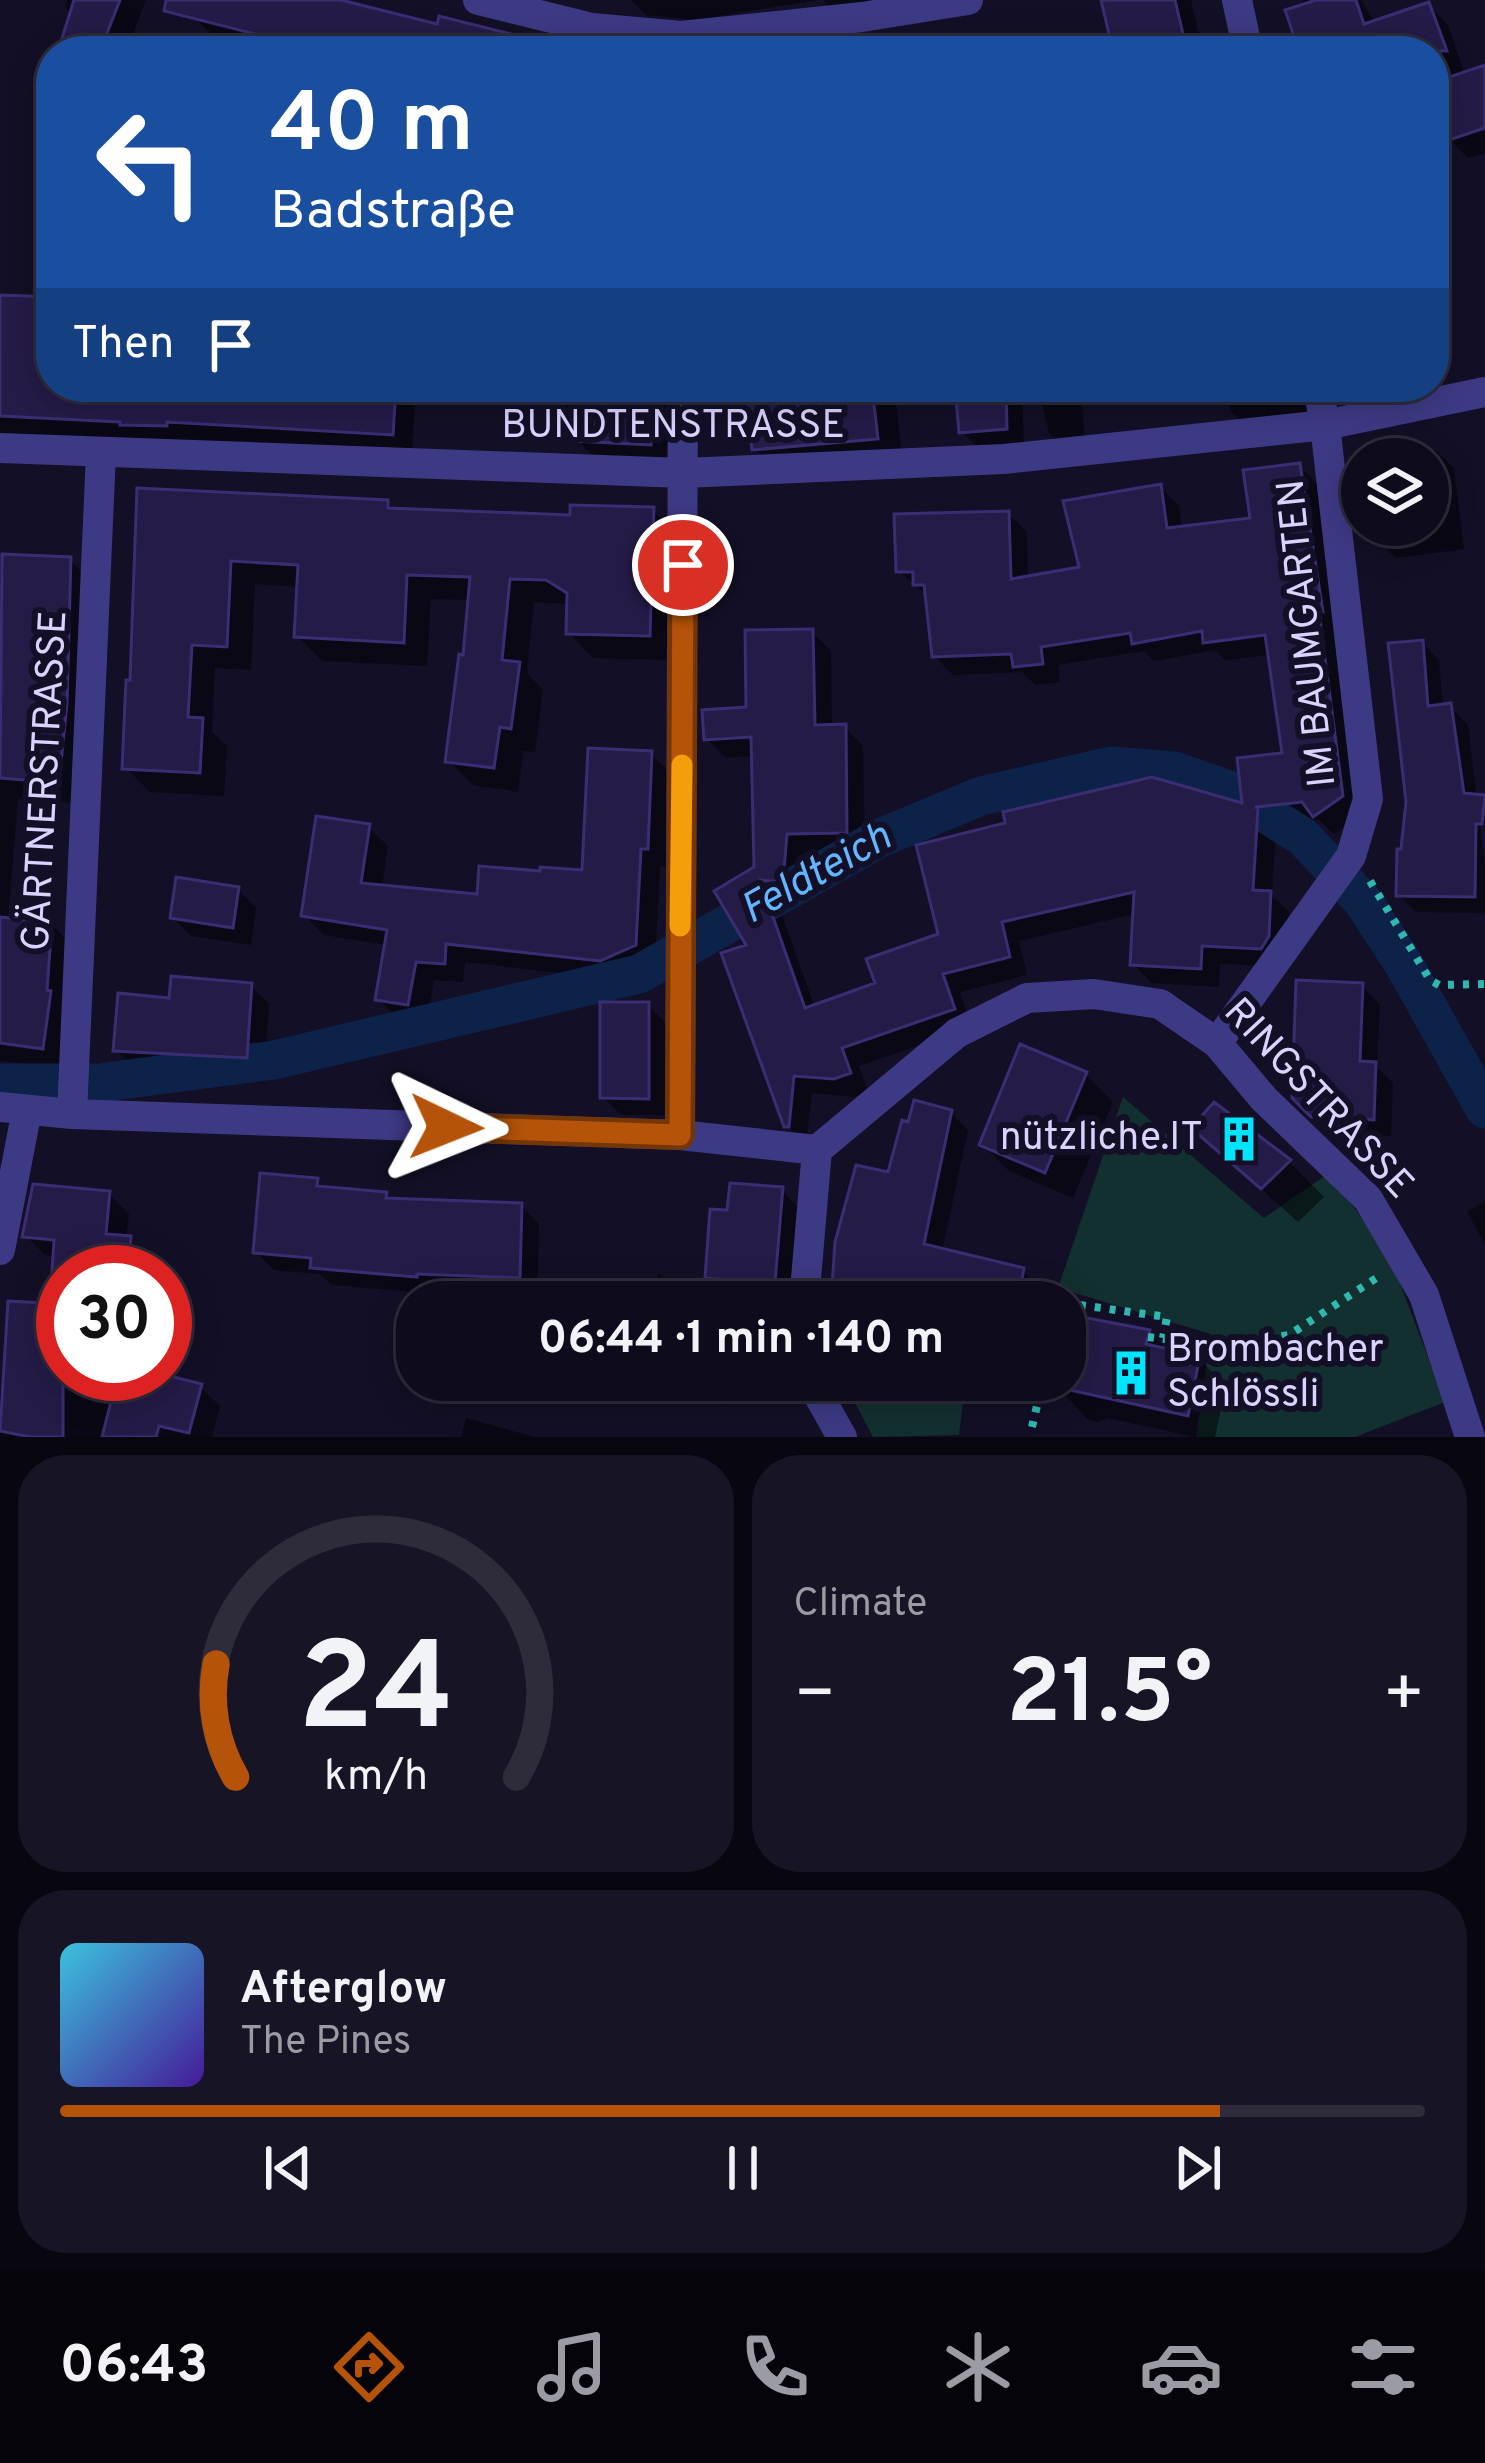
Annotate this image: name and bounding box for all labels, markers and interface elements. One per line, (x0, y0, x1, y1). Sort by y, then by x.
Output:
text: 40 m (270, 75, 474, 181)
icon: left (72, 84, 228, 240)
text: Badstraße (270, 179, 516, 248)
icon: arrive (198, 312, 264, 378)
text: Then (72, 317, 174, 374)
street label: BÜNDTENSTRASSE (501, 400, 845, 452)
map controls (1341, 438, 1449, 546)
button: layers (1341, 438, 1449, 546)
street label: IM BAUMGARTEN (1268, 477, 1350, 789)
pin (632, 514, 734, 616)
icon: arrive (650, 532, 716, 598)
street label: GÄRTNERSTRASSE (12, 609, 80, 953)
water label: Feldteich (732, 812, 902, 938)
street label: RINGSTRASSE (1212, 989, 1422, 1211)
position arrow (383, 1064, 509, 1190)
building icon: nützliche.IT (1214, 1114, 1264, 1164)
place label: nützliche.IT (1000, 1115, 1203, 1164)
speed limit sign: 30 (36, 1245, 192, 1401)
text: 06:44 · 1 min · 140 m (538, 1312, 944, 1369)
place label: Brombacher Schlössli (1167, 1327, 1384, 1421)
building icon: Brombacher Schlössli (1106, 1348, 1156, 1398)
text: Climate (794, 1581, 927, 1630)
text: 24 (297, 1616, 454, 1774)
text: 21.5° (1006, 1641, 1212, 1754)
text: − (794, 1656, 836, 1739)
text: + (1382, 1656, 1425, 1739)
text: km/h (324, 1750, 428, 1804)
text: Afterglow (240, 1962, 447, 2019)
text: The Pines (240, 2019, 411, 2068)
icon: previous (255, 2135, 321, 2201)
icon: pause (710, 2135, 776, 2201)
icon: next (1165, 2135, 1231, 2201)
icon: directions (327, 2325, 411, 2409)
icon: music (530, 2325, 614, 2409)
icon: phone (733, 2325, 817, 2409)
icon: climate (936, 2325, 1020, 2409)
icon: car (1139, 2325, 1223, 2409)
icon: filters (1341, 2325, 1425, 2409)
text: 06:43 (59, 2333, 208, 2402)

